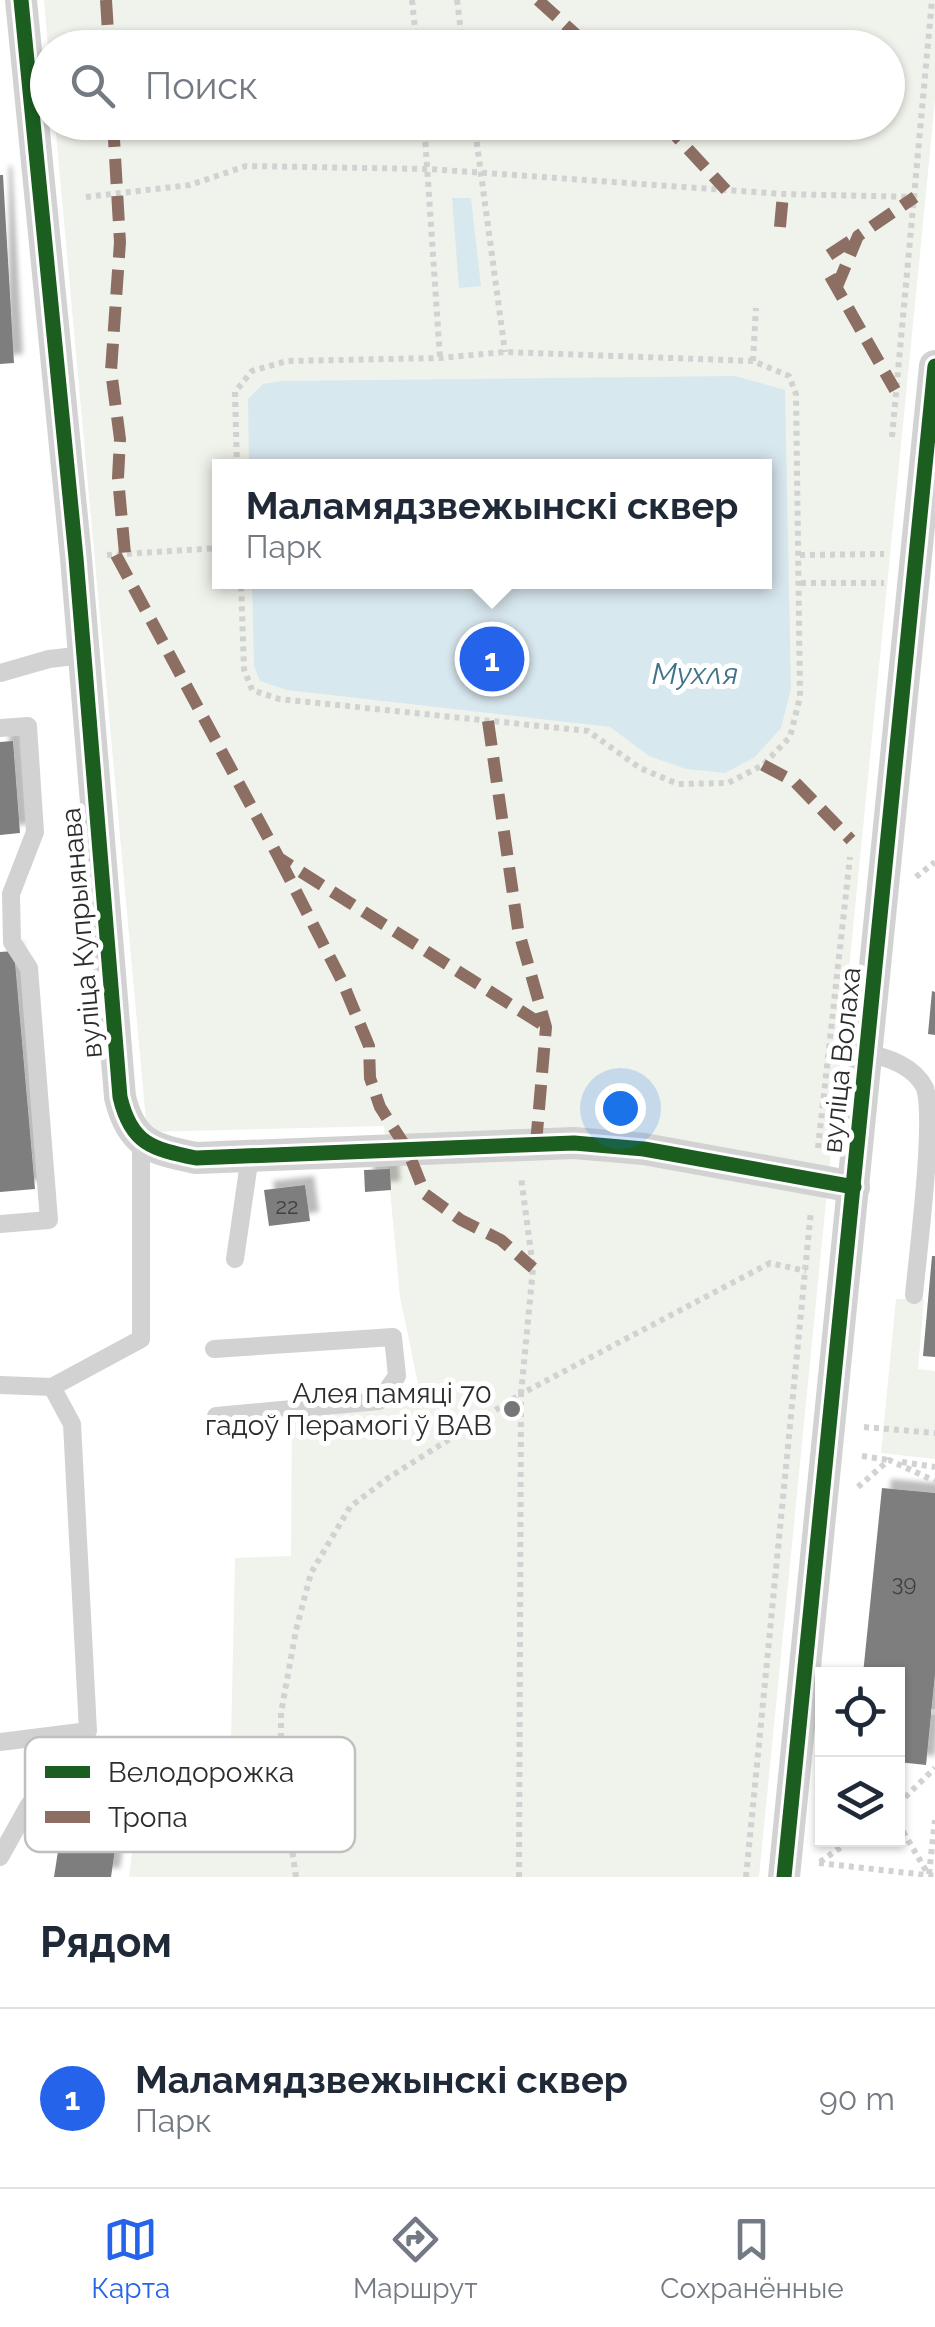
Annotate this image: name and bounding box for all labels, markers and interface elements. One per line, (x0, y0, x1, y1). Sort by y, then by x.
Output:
search box (30, 30, 905, 140)
icon: search (65, 58, 120, 113)
text: Поиск (145, 63, 258, 108)
popup (212, 459, 772, 589)
text: Маламядзвежынскі сквер (246, 483, 738, 528)
text: Парк (246, 528, 322, 565)
pin: 1 (460, 622, 524, 696)
water label: Мухля (652, 656, 738, 691)
street label: вуліца Купрыянава (54, 806, 109, 1060)
street label: вуліца Волаха (815, 966, 868, 1155)
your location (595, 1083, 646, 1134)
house number: 22 (276, 1193, 298, 1219)
place label: Алея памяці 70 гадоў Перамогі ў ВАВ (205, 1377, 492, 1442)
marker: Алея памяці 70 гадоў Перамогі ў ВАВ (501, 1398, 523, 1420)
house number: 39 (892, 1570, 916, 1596)
map controls (815, 1667, 905, 1847)
button: locate (815, 1667, 905, 1757)
legend (25, 1737, 355, 1852)
text: Велодорожка (108, 1756, 294, 1789)
button: layers (815, 1757, 905, 1847)
text: Тропа (108, 1801, 188, 1834)
text: Рядом (40, 1918, 172, 1967)
text: Маламядзвежынскі сквер (135, 2057, 628, 2102)
text: 1 (65, 2080, 80, 2117)
text: 90 m (819, 2080, 895, 2117)
text: Парк (135, 2102, 212, 2139)
tab: Карта (91, 2212, 170, 2305)
tab: Маршрут (353, 2212, 478, 2305)
tab: Сохранённые (660, 2212, 844, 2305)

